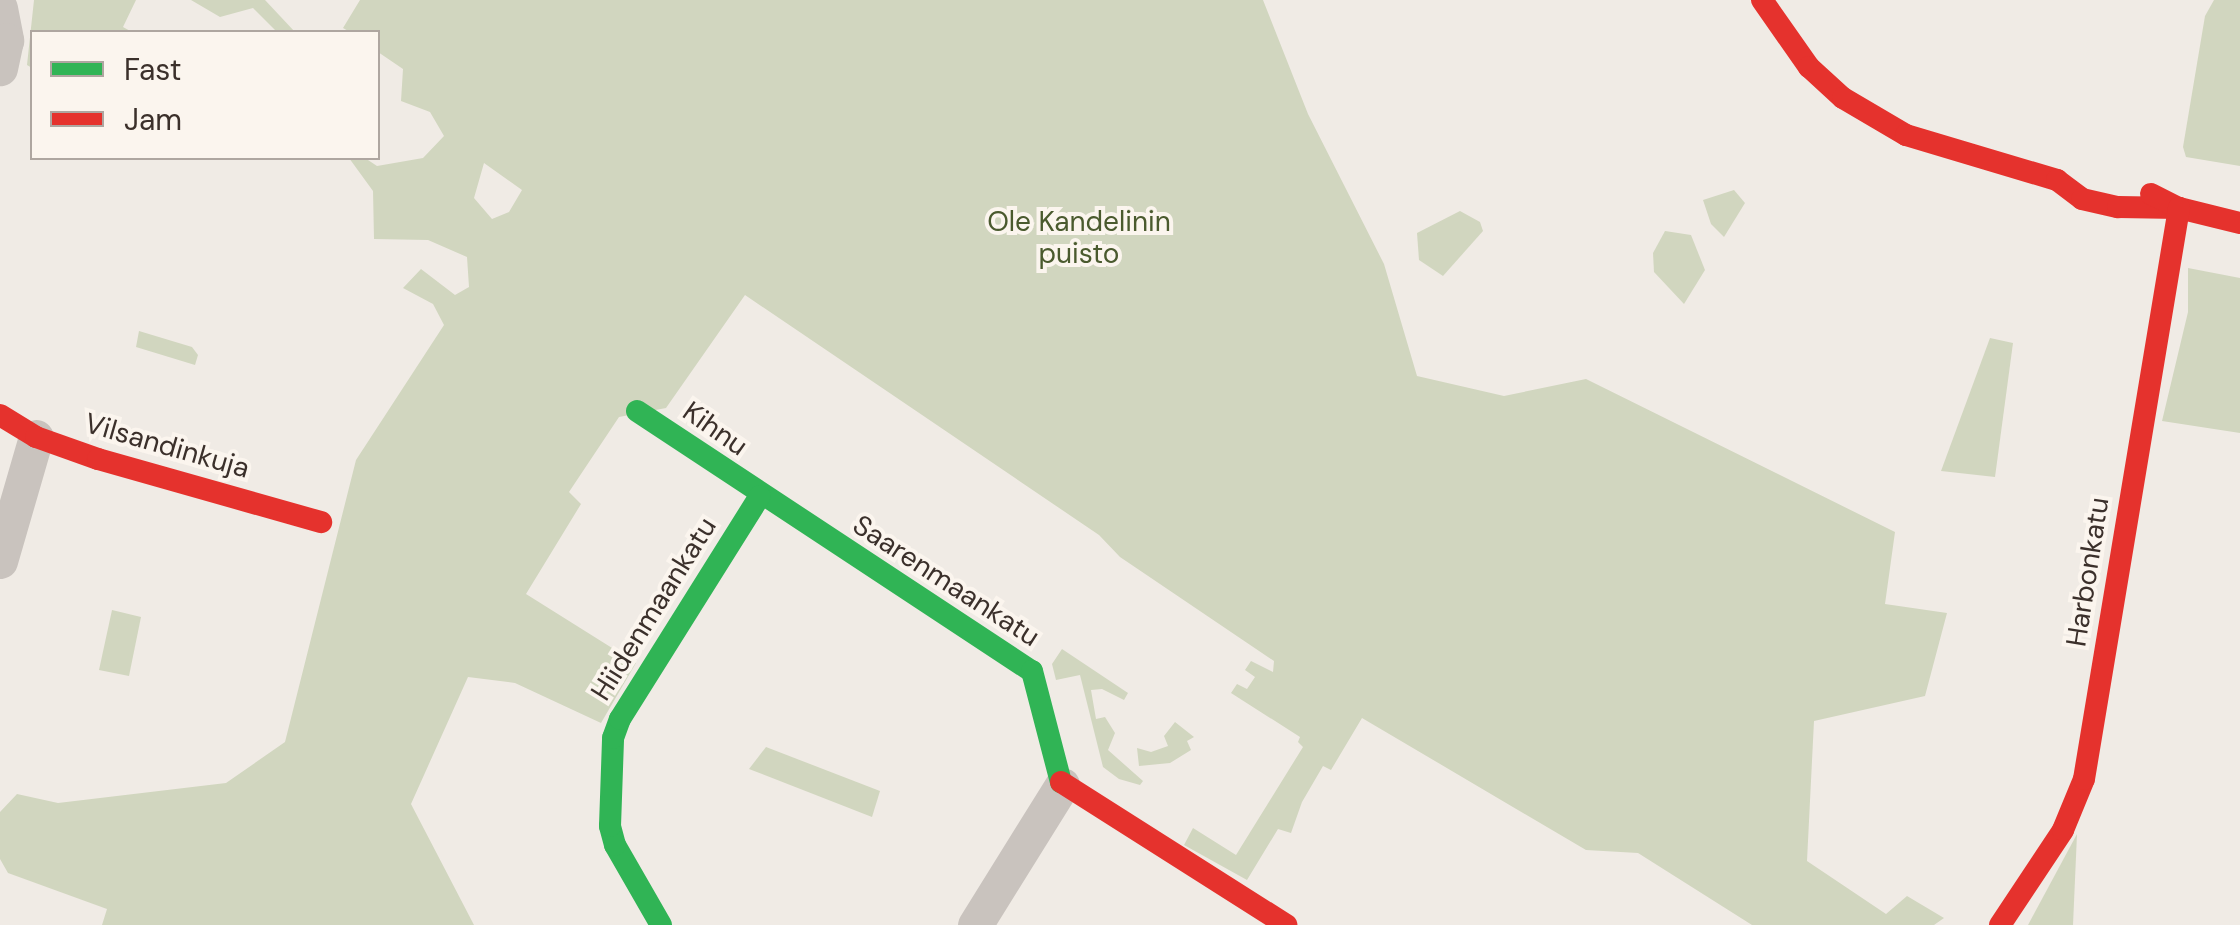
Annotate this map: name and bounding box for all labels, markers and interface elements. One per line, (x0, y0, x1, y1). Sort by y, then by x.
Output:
legend (30, 30, 380, 160)
text: Fast (124, 50, 182, 89)
text: Jam (124, 100, 182, 139)
park label: Ole Kandelinin puisto (987, 205, 1171, 271)
street label: Kihnu (676, 395, 754, 463)
street label: Vilsandinkuja (81, 406, 253, 486)
street label: Harbonkatu (2060, 495, 2116, 649)
street label: Saarenmaankatu (846, 508, 1046, 654)
street label: Hiidenmaankatu (584, 511, 724, 707)

